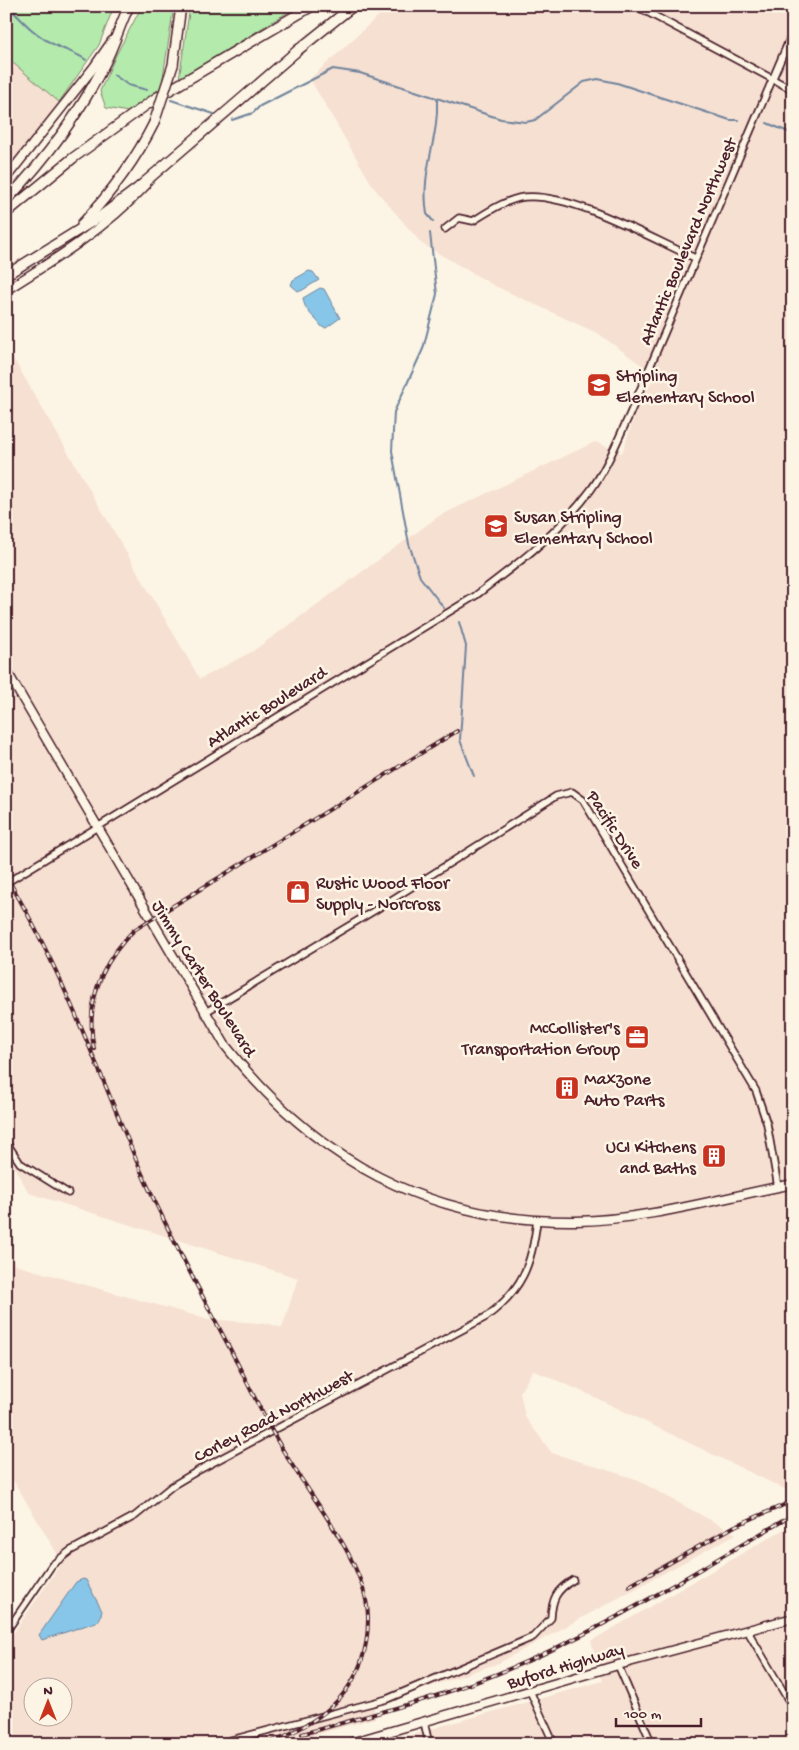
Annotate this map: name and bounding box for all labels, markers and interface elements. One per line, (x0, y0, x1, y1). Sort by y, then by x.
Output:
street label: Atlantic Boulevard Northwest (636, 134, 743, 349)
place label: Stripling Elementary School (616, 367, 755, 409)
school or university icon: Stripling Elementary School (586, 372, 612, 398)
place label: Susan Stripling Elementary School (514, 508, 653, 550)
school or university icon: Susan Stripling Elementary School (483, 513, 509, 539)
street label: Atlantic Boulevard (204, 662, 332, 753)
street label: Pacific Drive (580, 786, 647, 874)
place label: Rustic Wood Floor Supply - Norcross (316, 874, 451, 916)
shop icon: Rustic Wood Floor Supply - Norcross (285, 879, 311, 905)
street label: Jimmy Carter Boulevard (146, 897, 260, 1063)
place label: McCollister's Transportation Group (461, 1019, 621, 1061)
office icon: McCollister's Transportation Group (624, 1024, 650, 1050)
place label: Maxzone Auto Parts (584, 1070, 666, 1112)
building icon: Maxzone Auto Parts (554, 1075, 580, 1101)
place label: UCI Kitchens and Baths (606, 1138, 697, 1180)
building icon: UCI Kitchens and Baths (701, 1143, 727, 1169)
street label: Corley Road Northwest (191, 1366, 359, 1468)
street label: Buford Highway (504, 1640, 627, 1695)
north arrow (22, 1678, 72, 1728)
text: N (43, 1683, 53, 1700)
scale bar (616, 1695, 702, 1727)
text: 100 m (623, 1706, 662, 1724)

